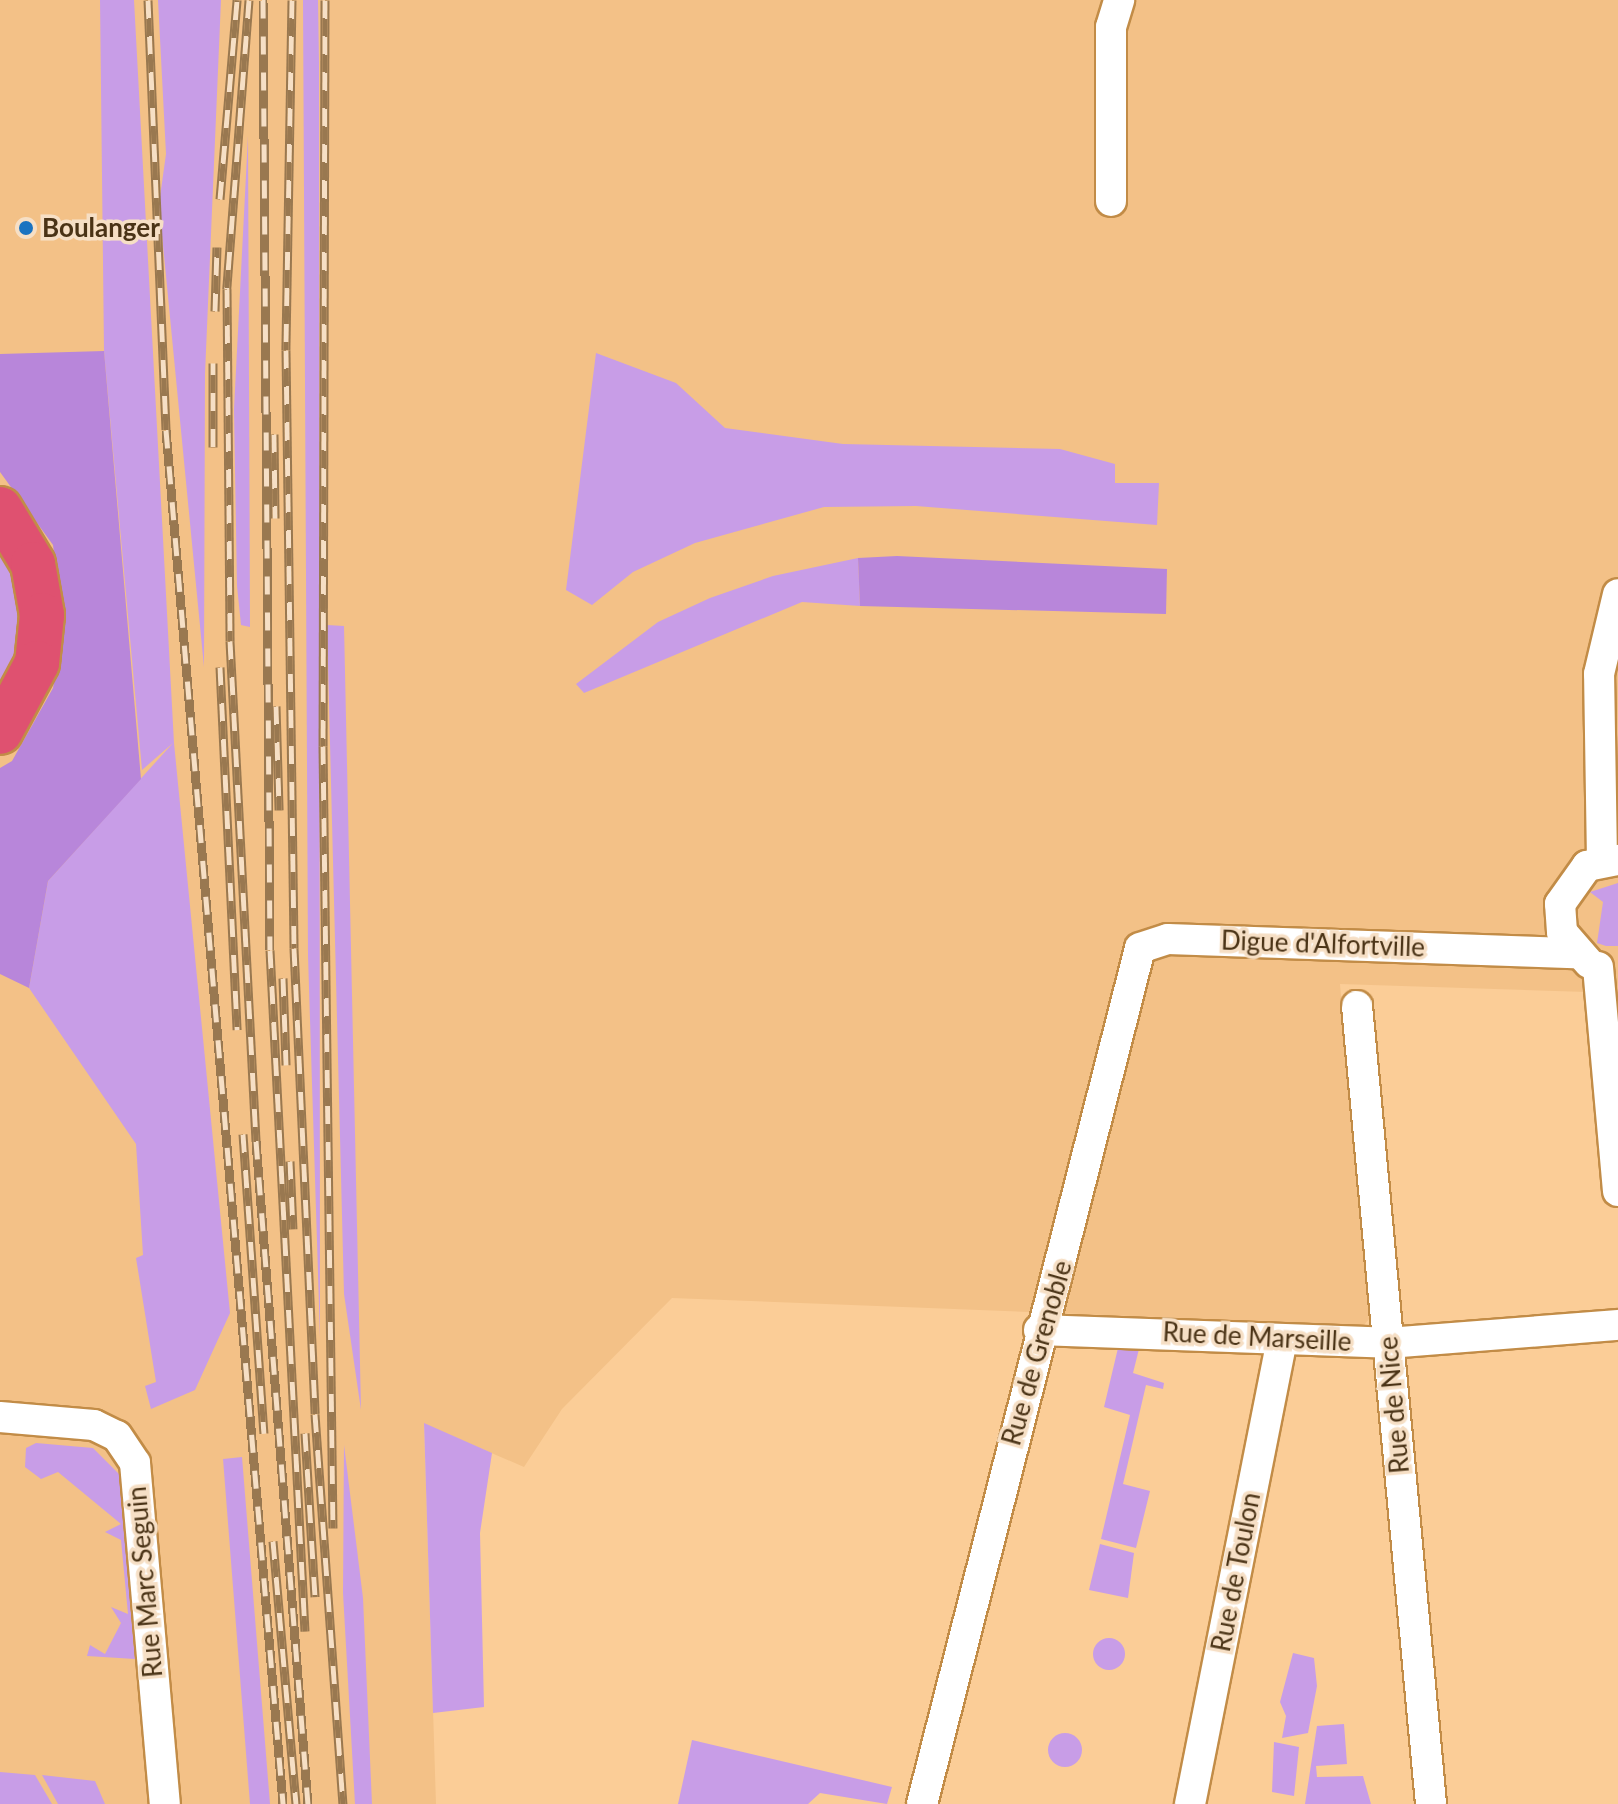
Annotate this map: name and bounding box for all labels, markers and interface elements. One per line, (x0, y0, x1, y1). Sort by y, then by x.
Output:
place label: Boulanger (42, 212, 160, 244)
marker: Boulanger (17, 219, 35, 237)
street label: Digue d'Alfortville (1220, 925, 1426, 963)
street label: Rue de Grenoble (996, 1257, 1078, 1449)
street label: Rue de Marseille (1162, 1316, 1352, 1358)
street label: Rue de Nice (1372, 1335, 1416, 1475)
street label: Rue Marc Seguin (121, 1485, 169, 1679)
street label: Rue de Toulon (1205, 1489, 1267, 1655)

